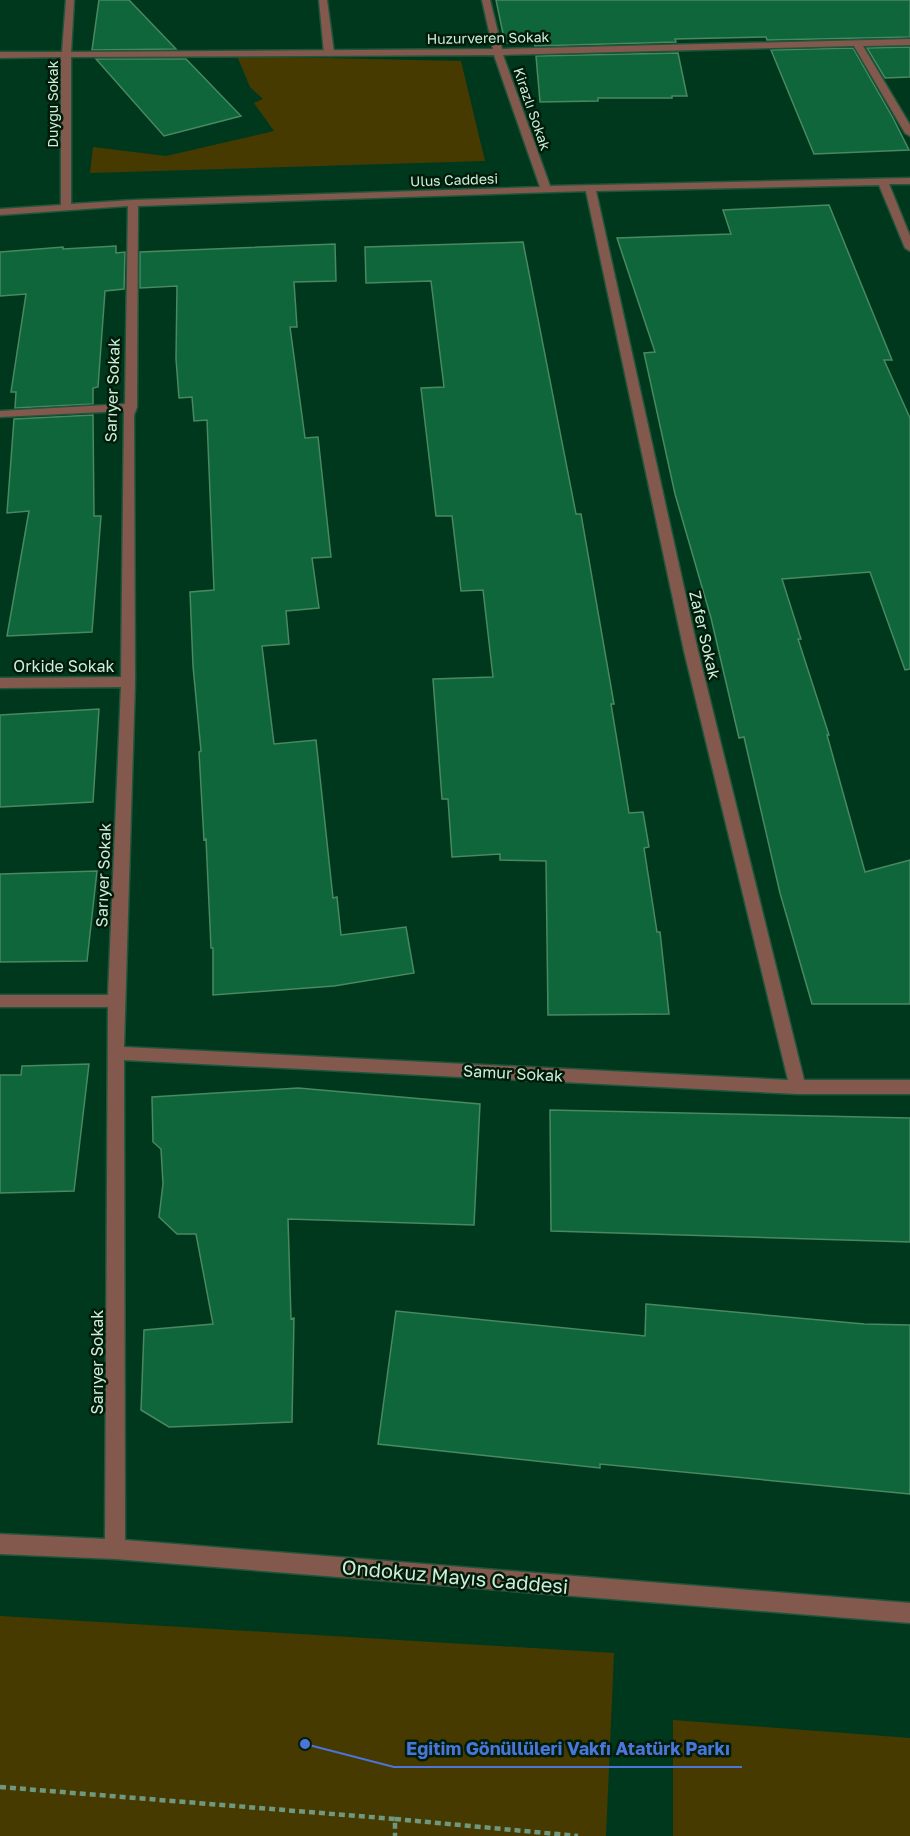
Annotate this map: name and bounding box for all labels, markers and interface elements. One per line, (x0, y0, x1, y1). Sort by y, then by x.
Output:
street label: Huzurveren Sokak (426, 28, 550, 47)
street label: Duygu Sokak (44, 60, 61, 148)
street label: Kirazlı Sokak (510, 65, 555, 153)
street label: Ulus Caddesi (410, 169, 498, 190)
street label: Sarıyer Sokak (100, 337, 124, 443)
street label: Zafer Sokak (685, 589, 725, 681)
street label: Orkide Sokak (13, 656, 115, 676)
street label: Sarıyer Sokak (91, 822, 115, 928)
street label: Samur Sokak (462, 1060, 564, 1086)
street label: Sarıyer Sokak (87, 1310, 107, 1414)
street label: Ondokuz Mayıs Caddesi (341, 1554, 569, 1598)
callout: Eğitim Gönüllüleri Vakfı Atatürk Parkı (394, 1731, 742, 1767)
text: Eğitim Gönüllüleri Vakfı Atatürk Parkı (406, 1737, 730, 1759)

